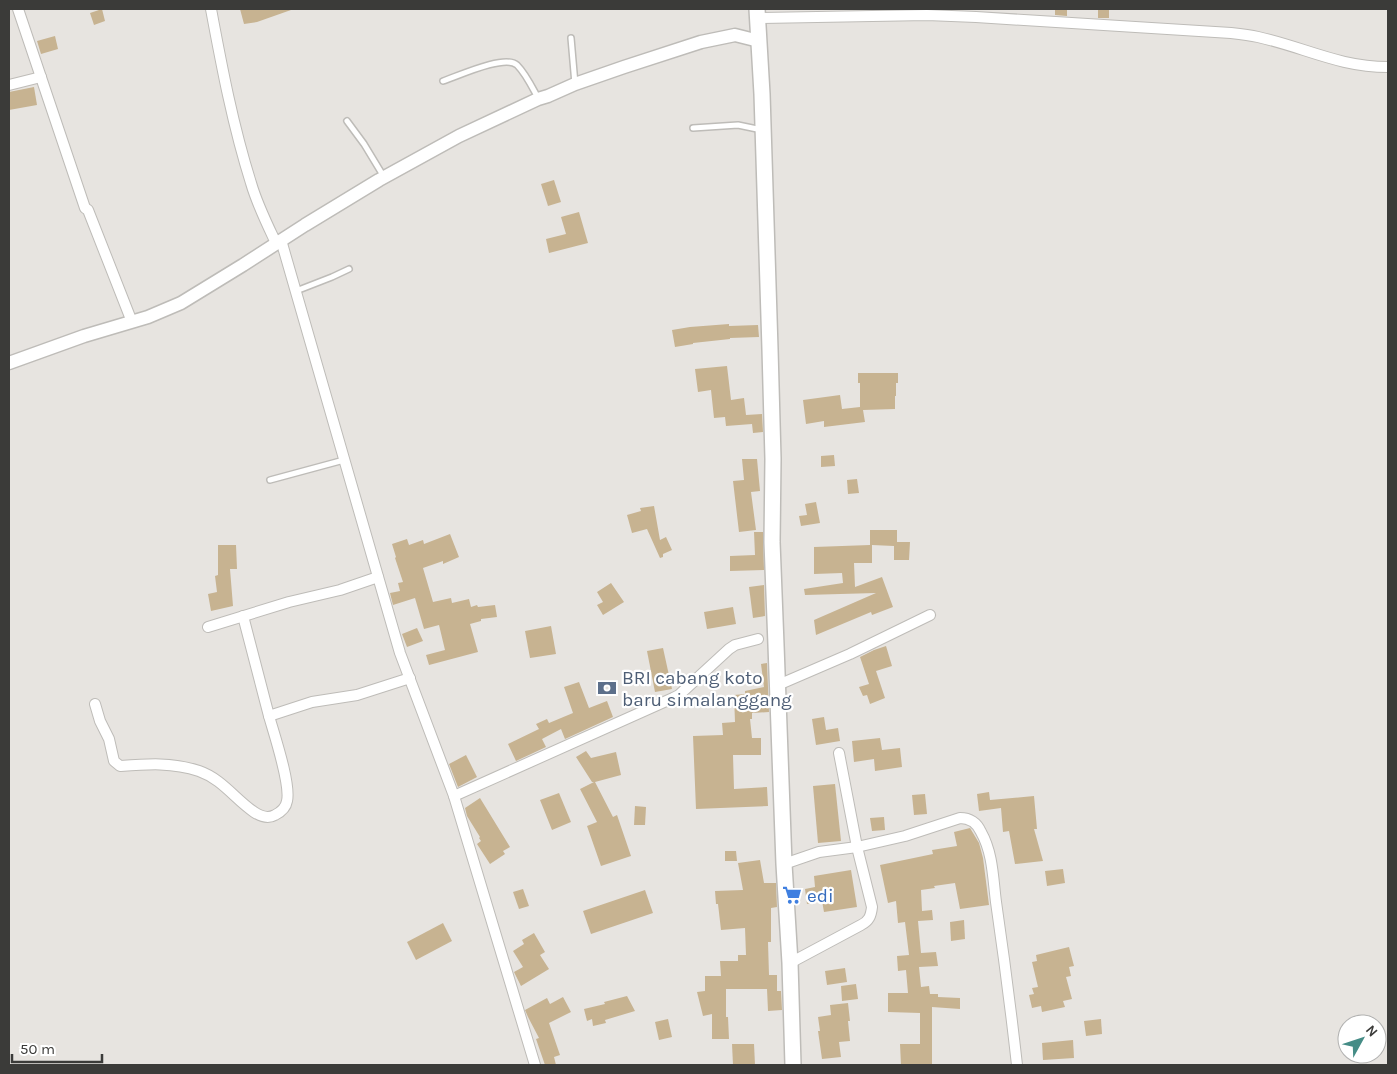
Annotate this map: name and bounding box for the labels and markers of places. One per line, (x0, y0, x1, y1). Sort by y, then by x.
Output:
place label: BRI cabang koto baru simalanggang (622, 667, 792, 711)
bank icon: BRI cabang koto baru simalanggang (596, 677, 618, 699)
supermarket icon: edi (781, 884, 803, 906)
place label: edi (807, 885, 834, 907)

